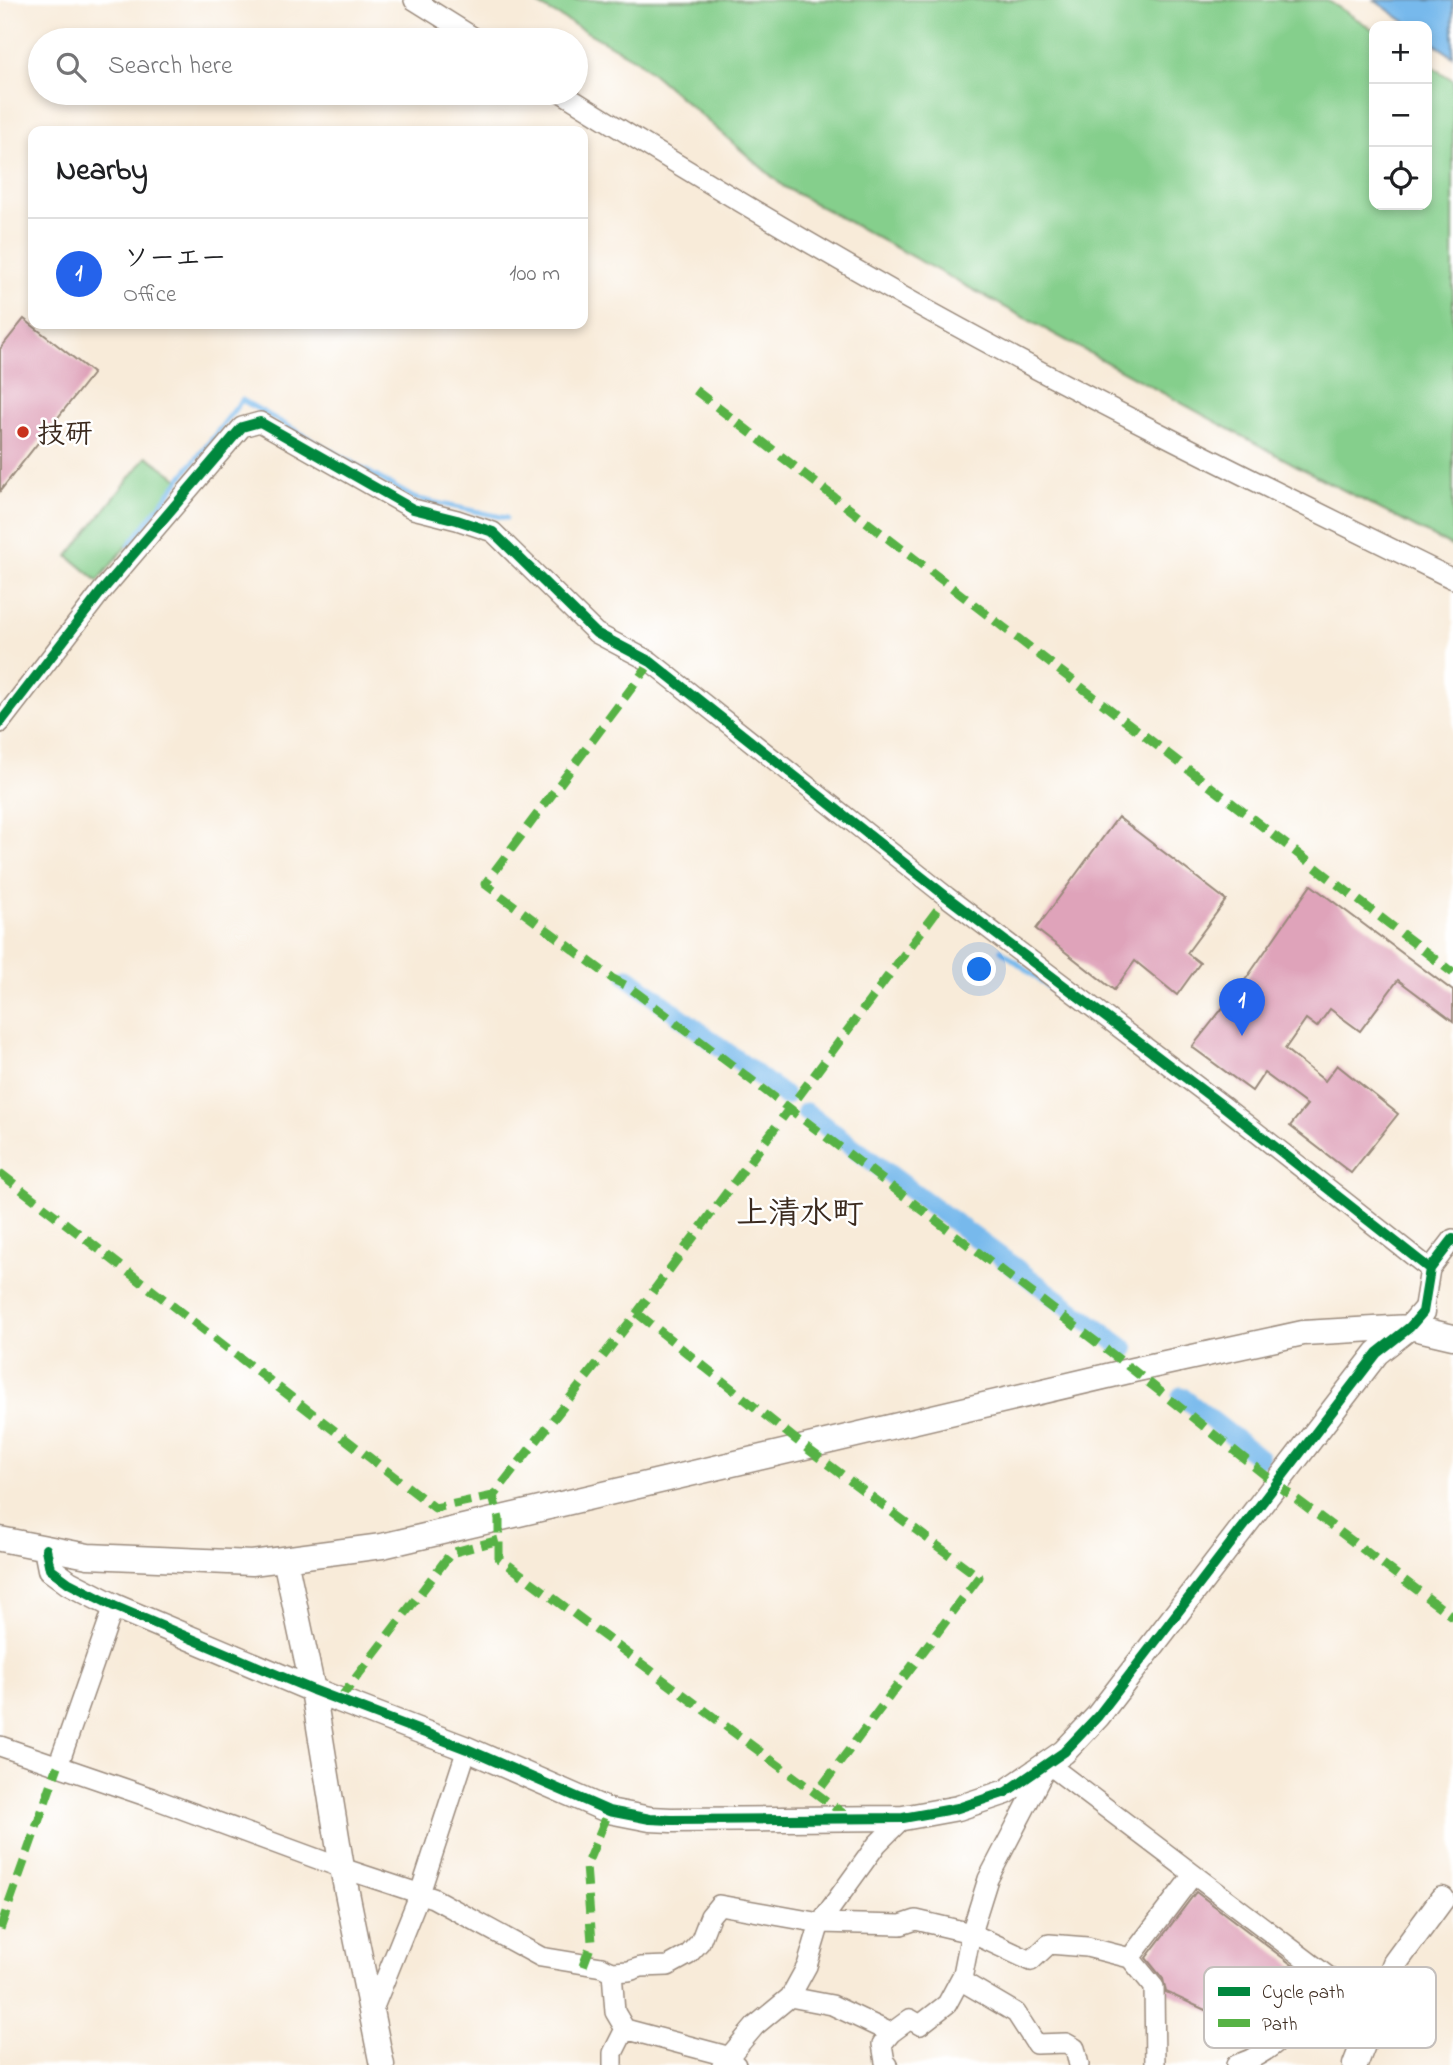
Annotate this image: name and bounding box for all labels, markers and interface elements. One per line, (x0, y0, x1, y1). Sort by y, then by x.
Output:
map controls (1369, 21, 1432, 210)
button: + (1369, 21, 1432, 84)
search box (28, 28, 588, 105)
icon: search (52, 48, 90, 86)
text: Search here (108, 48, 233, 86)
button: − (1369, 84, 1432, 147)
button: locate (1369, 147, 1432, 210)
text: Nearby (56, 150, 148, 194)
text: ソーエー (123, 241, 226, 279)
text: 1 (75, 258, 83, 291)
text: 100 m (509, 258, 560, 291)
text: Office (123, 279, 176, 312)
place label: 技研 (37, 415, 93, 456)
marker: 技研 (15, 424, 31, 440)
your location (962, 952, 996, 986)
pin: 1 (1219, 978, 1265, 1036)
district label: 上清水町 (736, 1192, 864, 1239)
legend (1204, 1967, 1436, 2048)
text: Cycle path (1262, 1980, 1344, 2008)
text: Path (1262, 2012, 1298, 2039)

